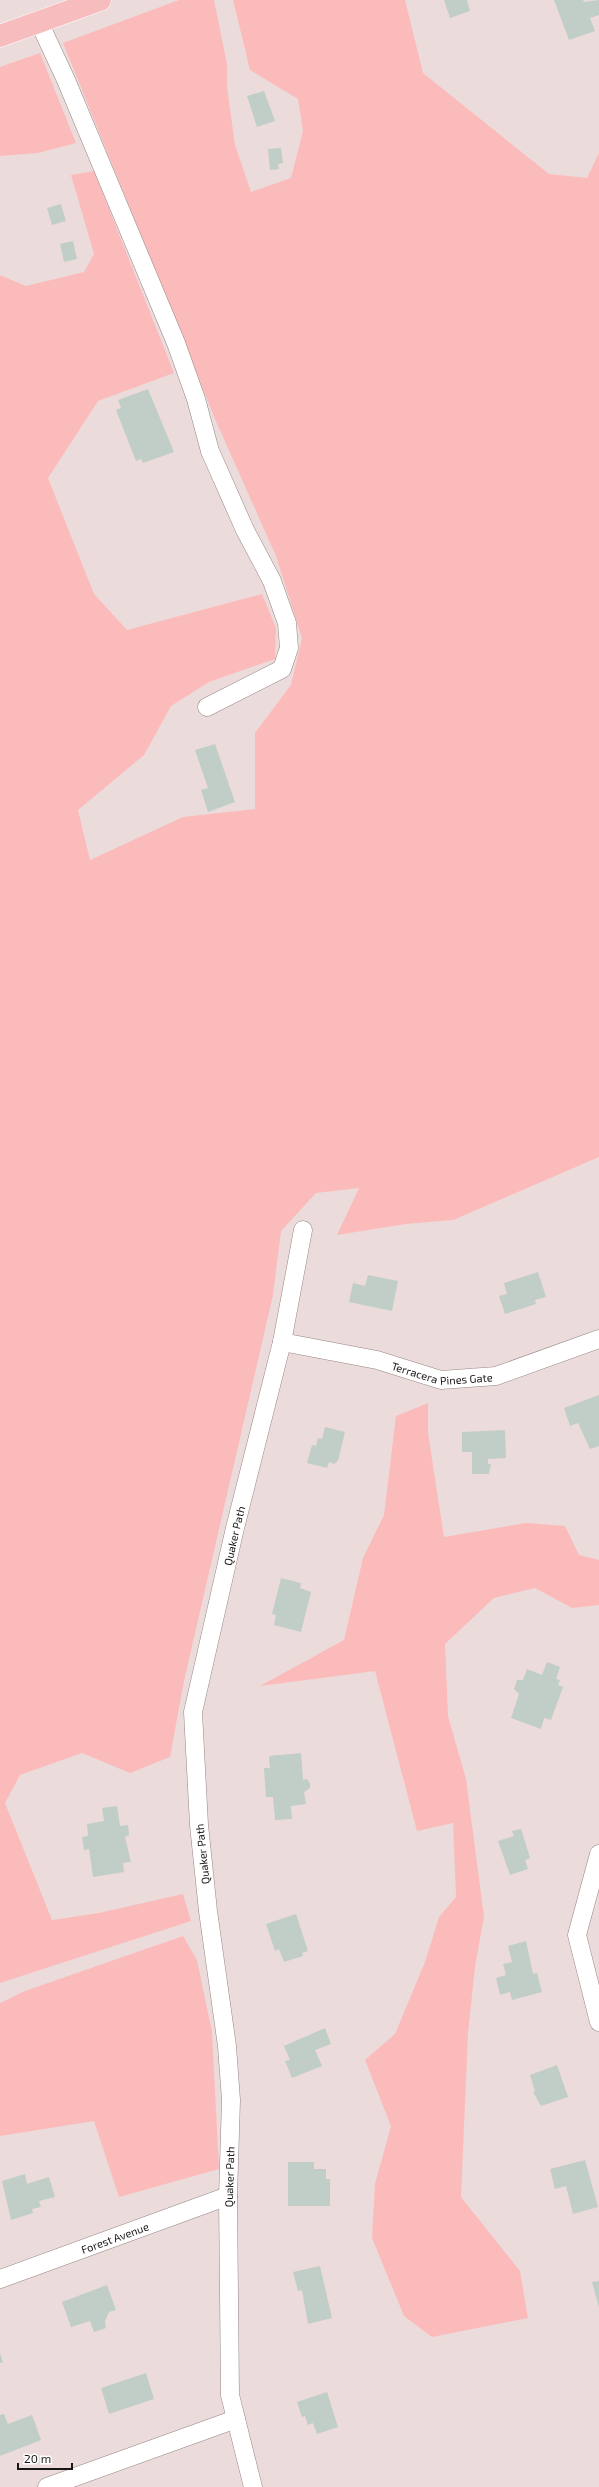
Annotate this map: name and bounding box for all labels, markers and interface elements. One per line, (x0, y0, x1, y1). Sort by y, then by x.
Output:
street label: Terracera Pines Gate (390, 1359, 493, 1387)
street label: Quaker Path (220, 1504, 247, 1567)
street label: Quaker Path (192, 1823, 213, 1885)
street label: Quaker Path (221, 2146, 236, 2207)
street label: Forest Avenue (79, 2219, 150, 2256)
scale bar (18, 2445, 72, 2471)
text: 20 m (24, 2451, 51, 2465)

